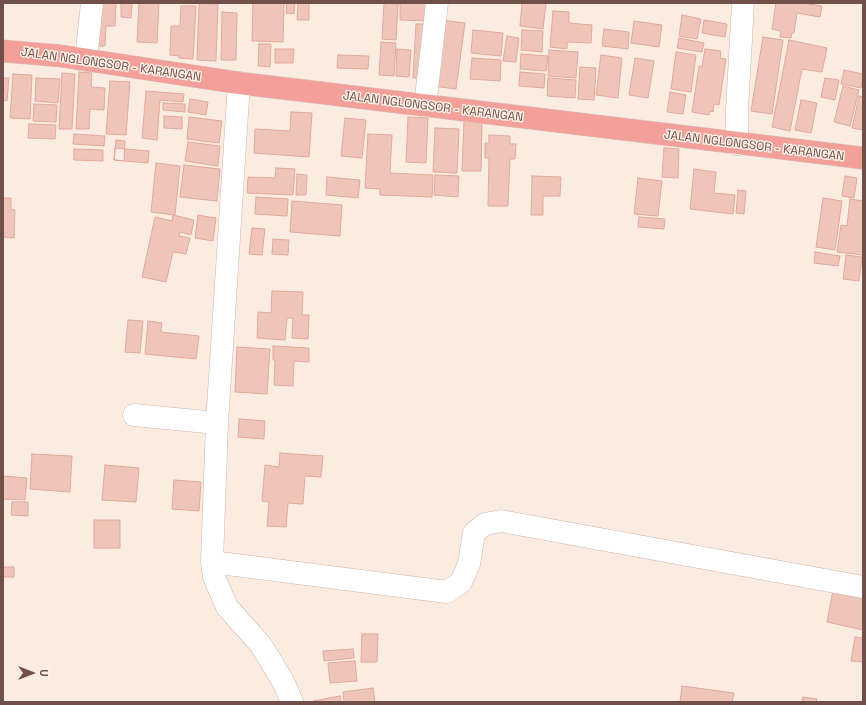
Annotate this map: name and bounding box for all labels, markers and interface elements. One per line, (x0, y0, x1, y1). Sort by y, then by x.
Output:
street label: JALAN NGLONGSOR - KARANGAN (20, 45, 202, 85)
street label: JALAN NGLONGSOR - KARANGAN (342, 89, 524, 125)
street label: JALAN NGLONGSOR - KARANGAN (663, 128, 845, 164)
north arrow (12, 653, 52, 693)
text: U (37, 669, 51, 677)

